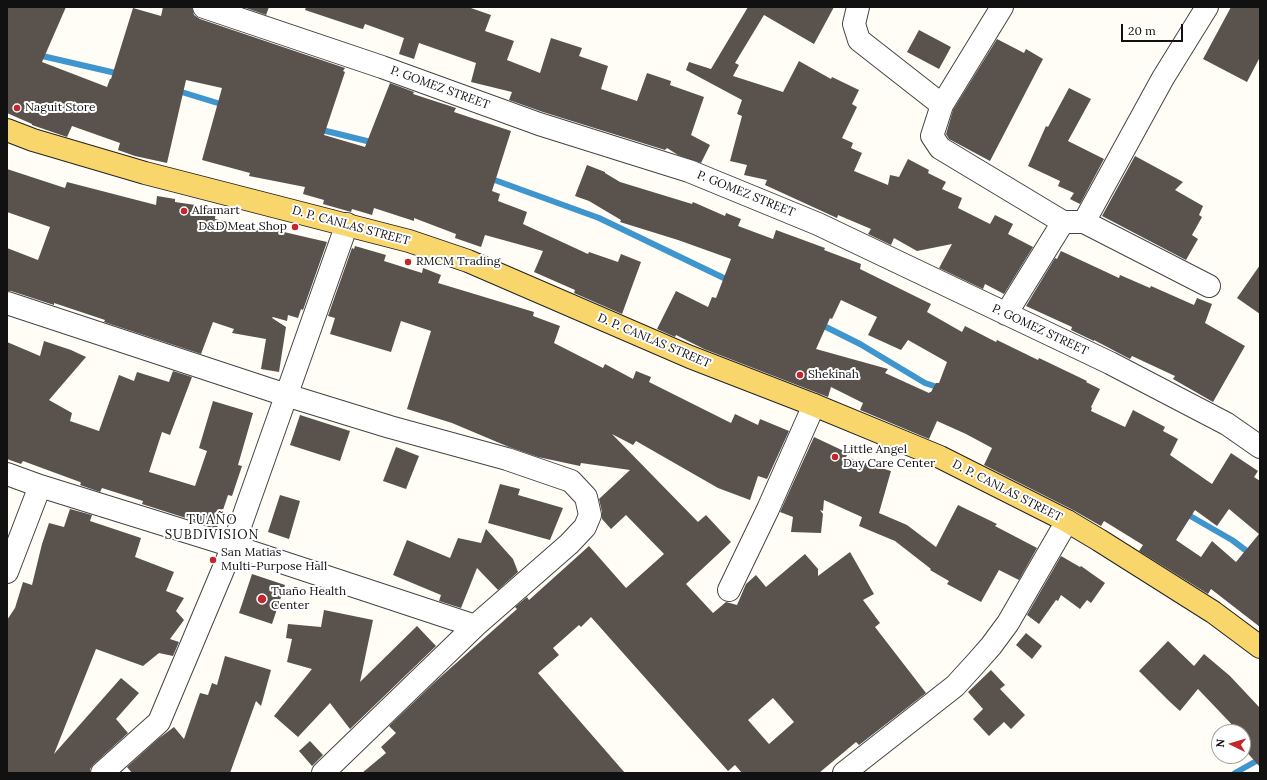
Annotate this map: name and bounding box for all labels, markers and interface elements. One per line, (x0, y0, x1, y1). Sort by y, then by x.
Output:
scale bar (1123, 16, 1185, 42)
text: 20 m (1128, 23, 1156, 38)
street label: P. GOMEZ STREET (388, 63, 492, 113)
place label: Naguit Store (25, 101, 95, 115)
marker: Naguit Store (12, 103, 22, 113)
street label: P. GOMEZ STREET (695, 168, 797, 220)
street label: D. P. CANLAS STREET (291, 203, 411, 249)
place label: Alfamart (192, 204, 240, 218)
marker: Alfamart (179, 206, 189, 216)
place label: D&D Meat Shop (198, 220, 287, 234)
marker: D&D Meat Shop (290, 222, 300, 232)
place label: RMCM Trading (416, 255, 500, 269)
marker: RMCM Trading (403, 257, 413, 267)
street label: P. GOMEZ STREET (990, 301, 1090, 359)
street label: D. P. CANLAS STREET (595, 311, 713, 371)
place label: Shekinah (808, 368, 859, 382)
marker: Shekinah (795, 370, 805, 380)
place label: Little Angel Day Care Center (843, 443, 935, 471)
marker: Little Angel Day Care Center (830, 452, 840, 462)
street label: D. P. CANLAS STREET (950, 457, 1064, 525)
district label: TUAÑO SUBDIVISION (165, 512, 259, 543)
place label: San Matias Multi-Purpose Hall (221, 546, 327, 574)
marker: San Matias Multi-Purpose Hall (208, 555, 218, 565)
place label: Tuaño Health Center (271, 585, 346, 613)
marker: Tuaño Health Center (256, 593, 268, 605)
north arrow (1211, 724, 1251, 764)
text: N (1213, 738, 1227, 748)

